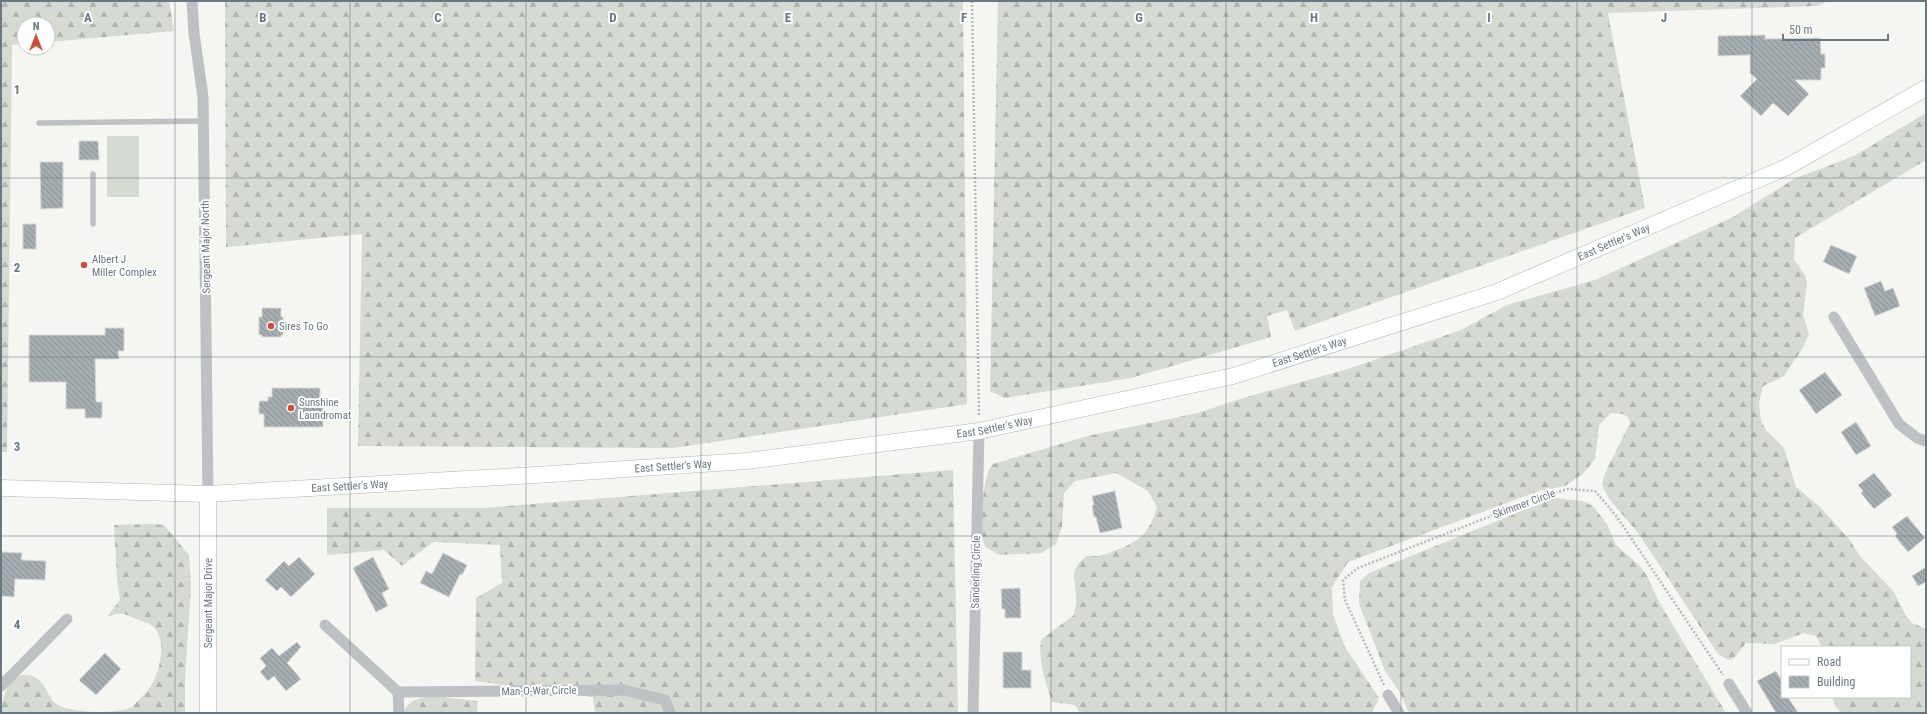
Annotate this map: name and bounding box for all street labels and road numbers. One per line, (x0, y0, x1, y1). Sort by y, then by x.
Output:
street label: Sergeant Major North (199, 200, 213, 294)
street label: East Settler's Way (1576, 220, 1652, 263)
street label: East Settler's Way (1271, 334, 1348, 370)
street label: East Settler's Way (956, 413, 1034, 440)
street label: East Settler's Way (634, 457, 712, 475)
street label: East Settler's Way (311, 477, 389, 494)
street label: Skimmer Circle (1491, 487, 1557, 521)
street label: Sanderling Circle (969, 535, 983, 609)
street label: Sergeant Major Drive (202, 558, 215, 648)
street label: Man-O-War Circle (501, 684, 577, 698)

